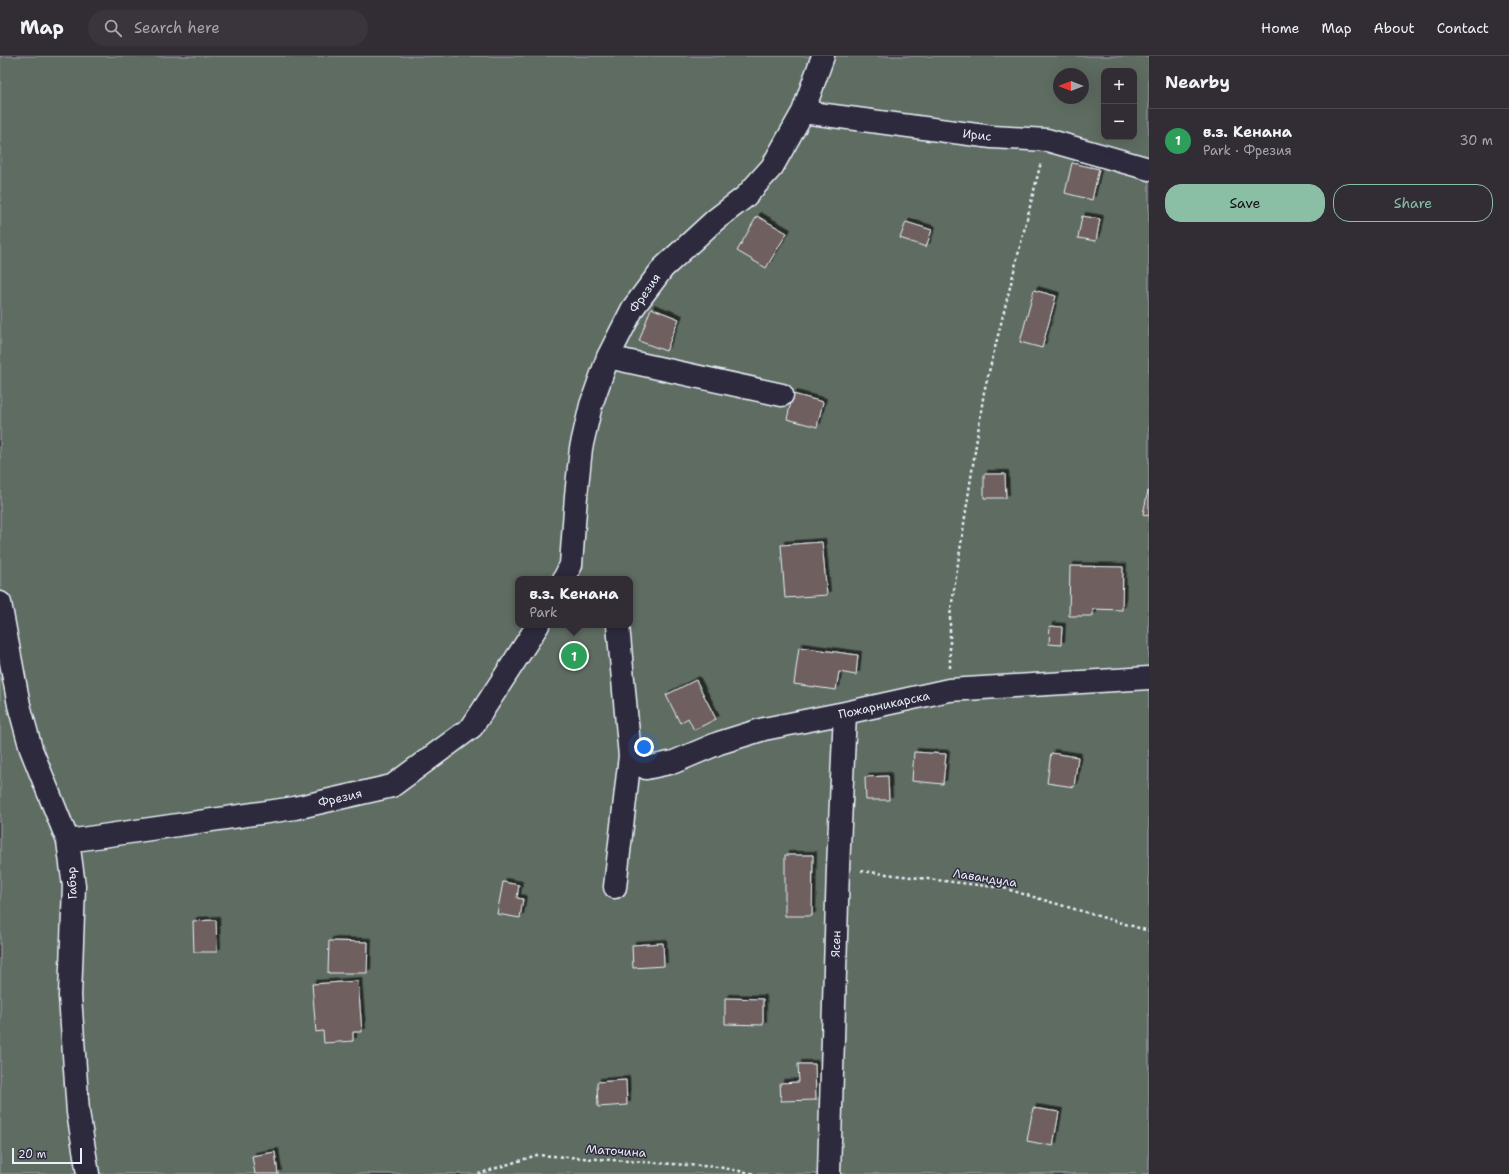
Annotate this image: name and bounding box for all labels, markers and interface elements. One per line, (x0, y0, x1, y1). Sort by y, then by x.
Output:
search box (88, 10, 368, 46)
text: Map (20, 15, 64, 40)
icon: search (102, 17, 124, 39)
text: Search here (134, 18, 220, 38)
text: Home (1261, 19, 1300, 37)
text: Map (1322, 19, 1352, 37)
text: About (1374, 19, 1415, 37)
text: Contact (1437, 19, 1489, 37)
north arrow (1053, 68, 1089, 104)
map controls (1101, 68, 1137, 140)
button: + (1101, 68, 1137, 104)
text: Nearby (1165, 71, 1230, 93)
button: − (1101, 104, 1137, 140)
text: в.з. Кенана (1203, 122, 1292, 142)
street label: Ирис (962, 125, 992, 145)
text: 1 (1175, 132, 1181, 149)
text: 30 m (1459, 132, 1493, 149)
text: Park · Фрезия (1203, 142, 1292, 159)
button: Save (1165, 184, 1325, 222)
button: Share (1333, 184, 1493, 222)
street label: Фрезия (626, 270, 664, 316)
popup (515, 576, 633, 628)
text: в.з. Кенана (530, 584, 618, 604)
text: Park (530, 604, 557, 621)
pin: 1 (561, 641, 587, 671)
street label: Пожарникарска (837, 687, 932, 722)
your location (634, 737, 654, 757)
street label: Фрезия (316, 785, 364, 811)
street label: Лавандула (952, 865, 1019, 891)
street label: Габър (63, 866, 81, 900)
street label: Ясен (828, 930, 844, 958)
street label: Маточина (585, 1141, 647, 1161)
scale bar (12, 1146, 82, 1165)
text: 20 m (18, 1147, 46, 1162)

